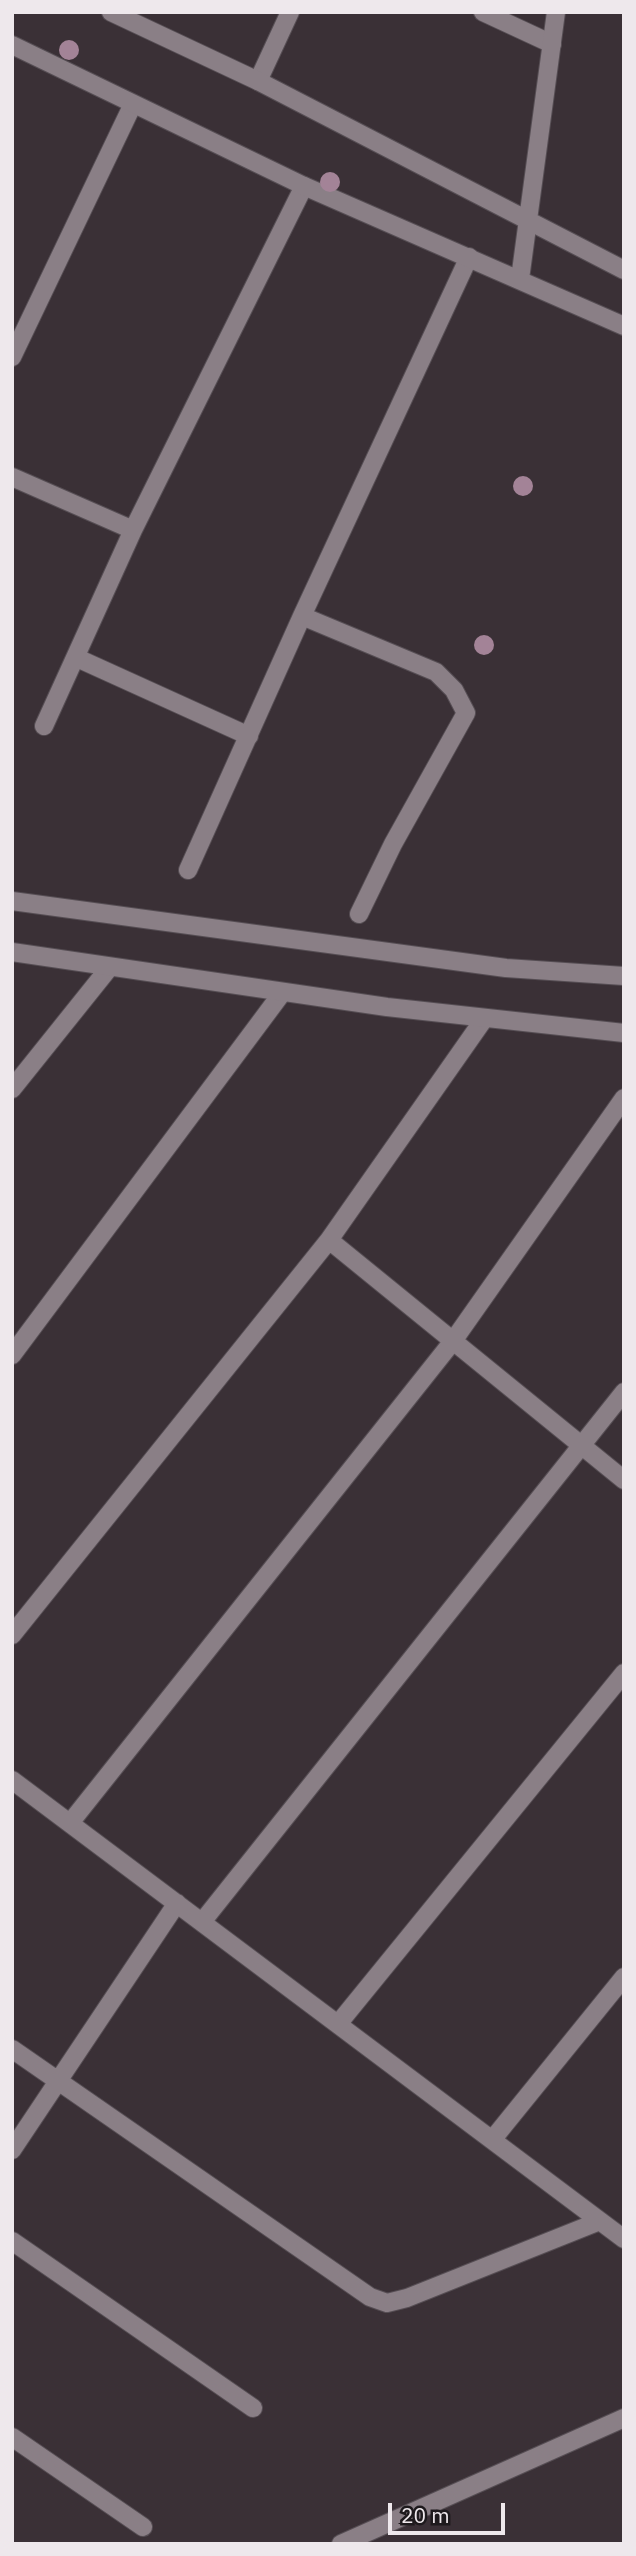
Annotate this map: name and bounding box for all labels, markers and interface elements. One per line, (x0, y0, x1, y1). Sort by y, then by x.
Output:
scale bar (391, 2490, 508, 2534)
text: 20 m (401, 2501, 450, 2529)

